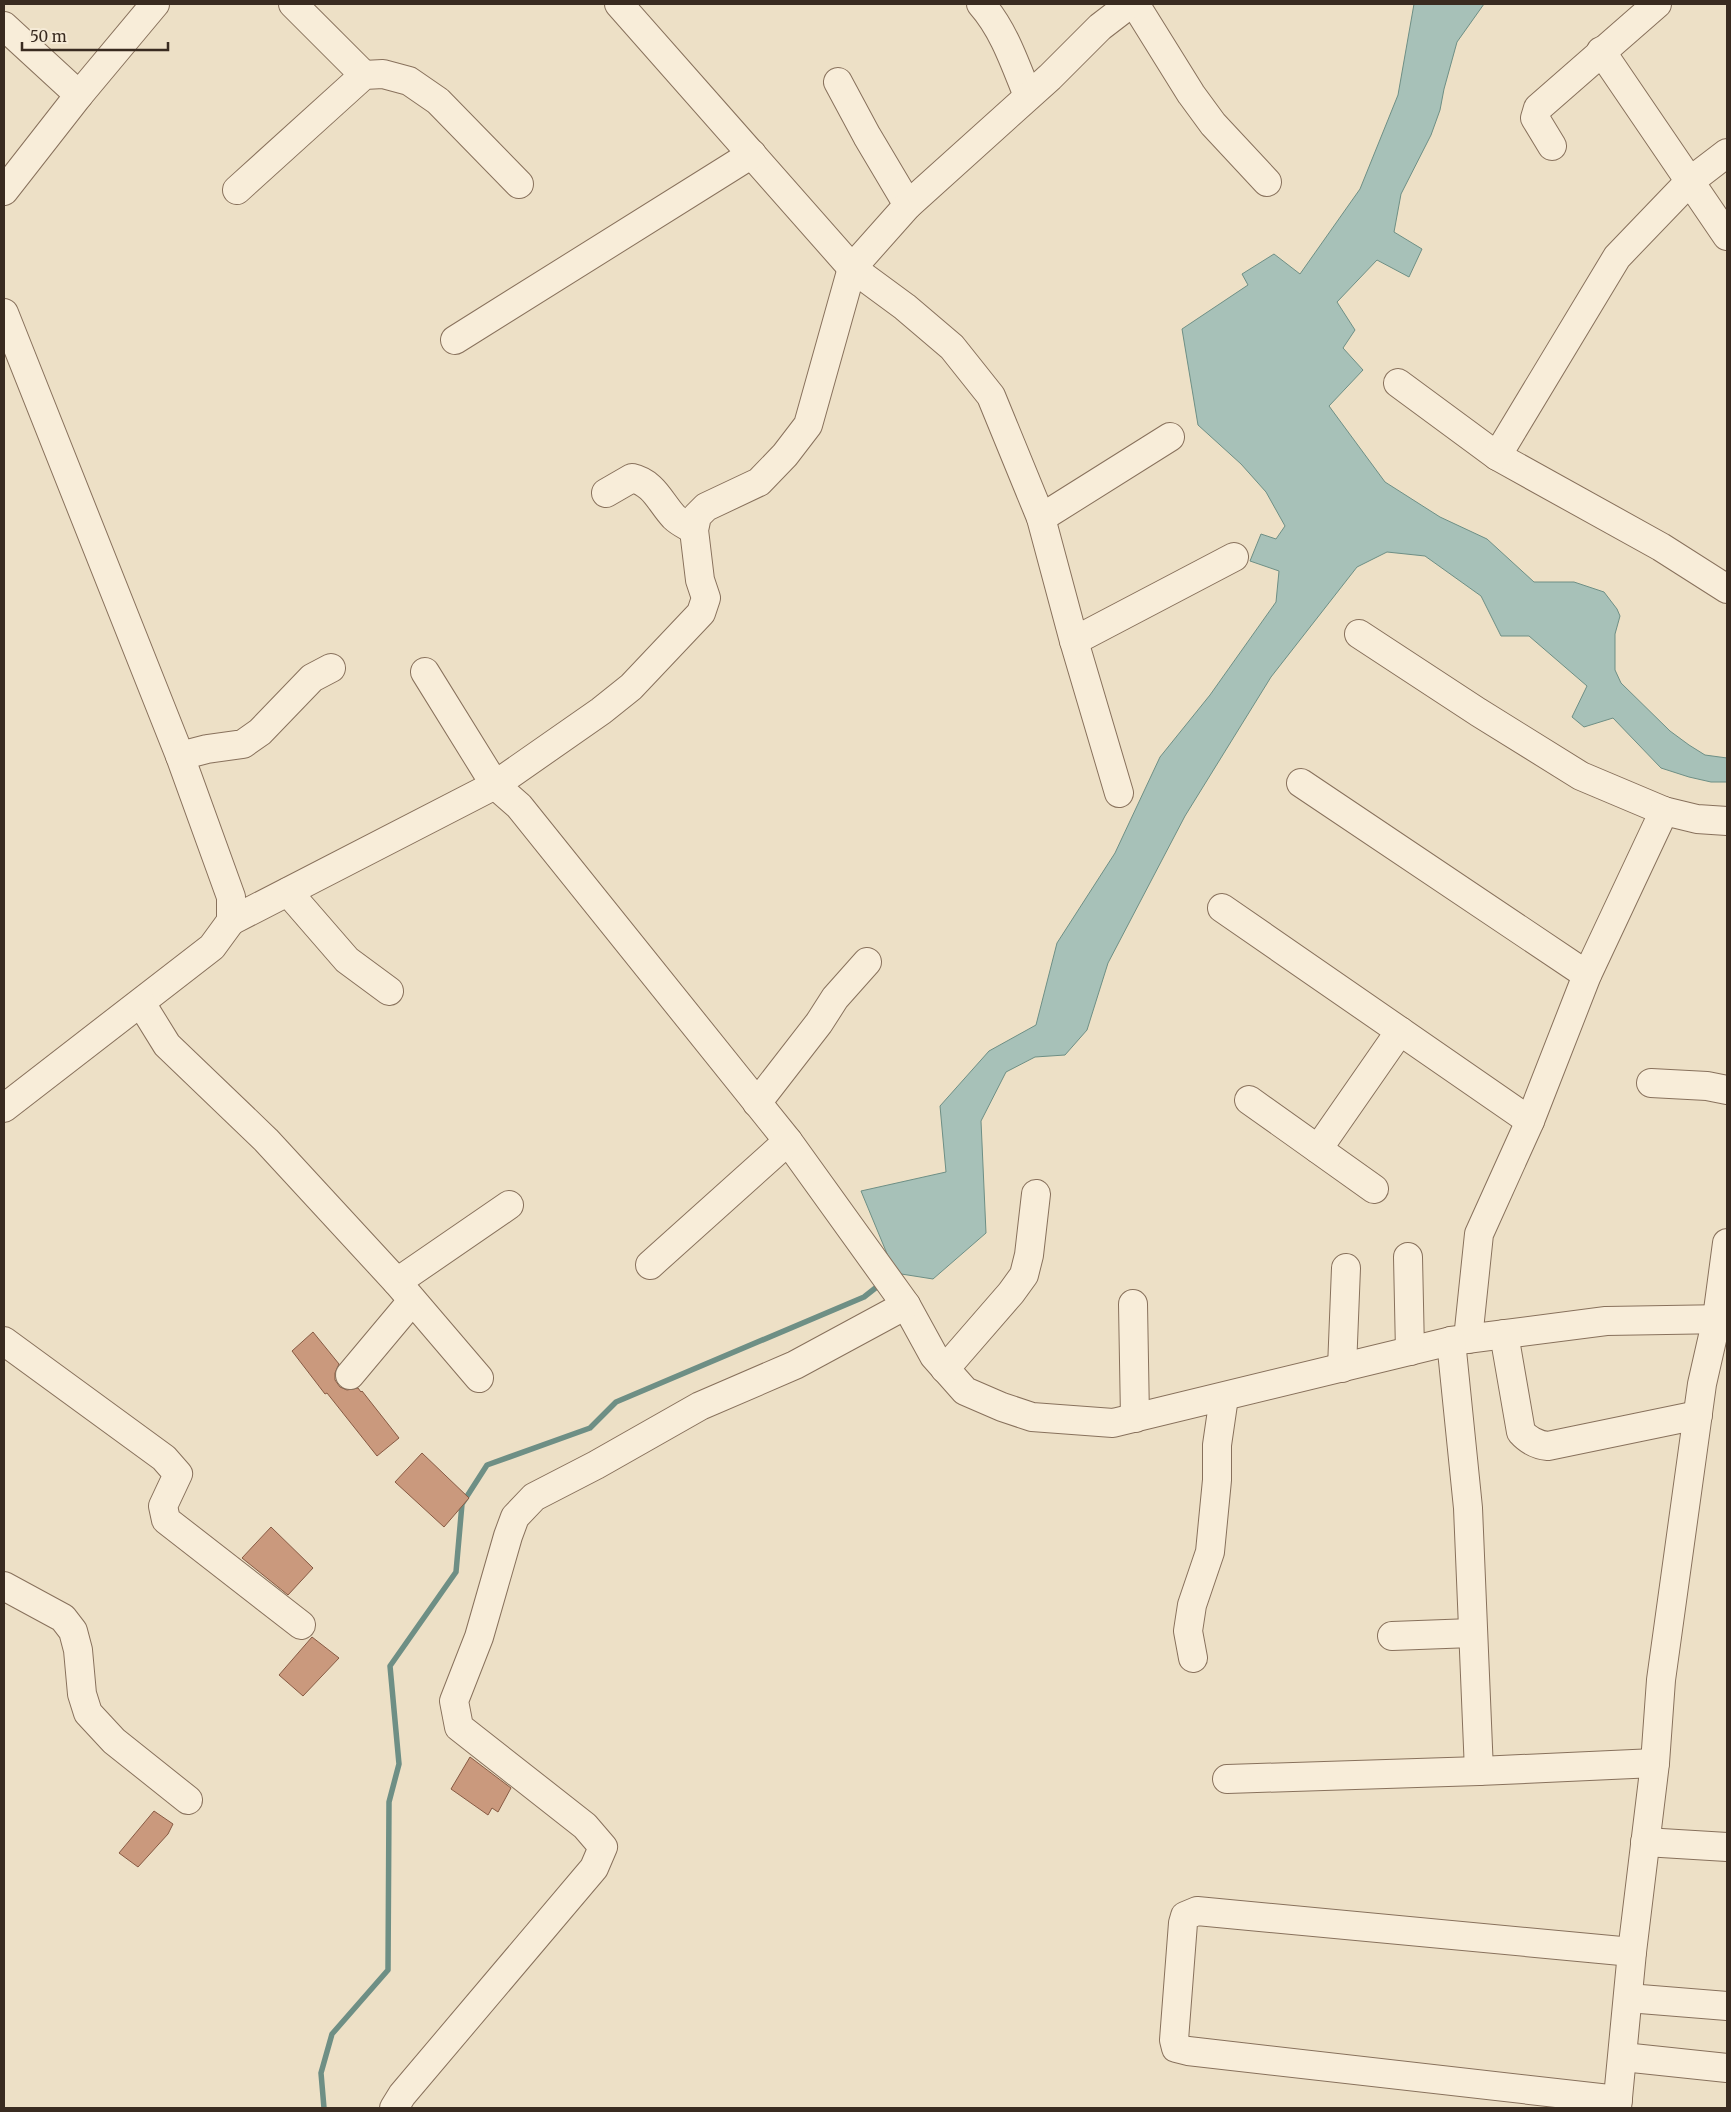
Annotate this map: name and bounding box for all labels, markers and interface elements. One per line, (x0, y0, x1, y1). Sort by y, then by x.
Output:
scale bar (22, 20, 169, 52)
text: 50 m (30, 27, 67, 46)

